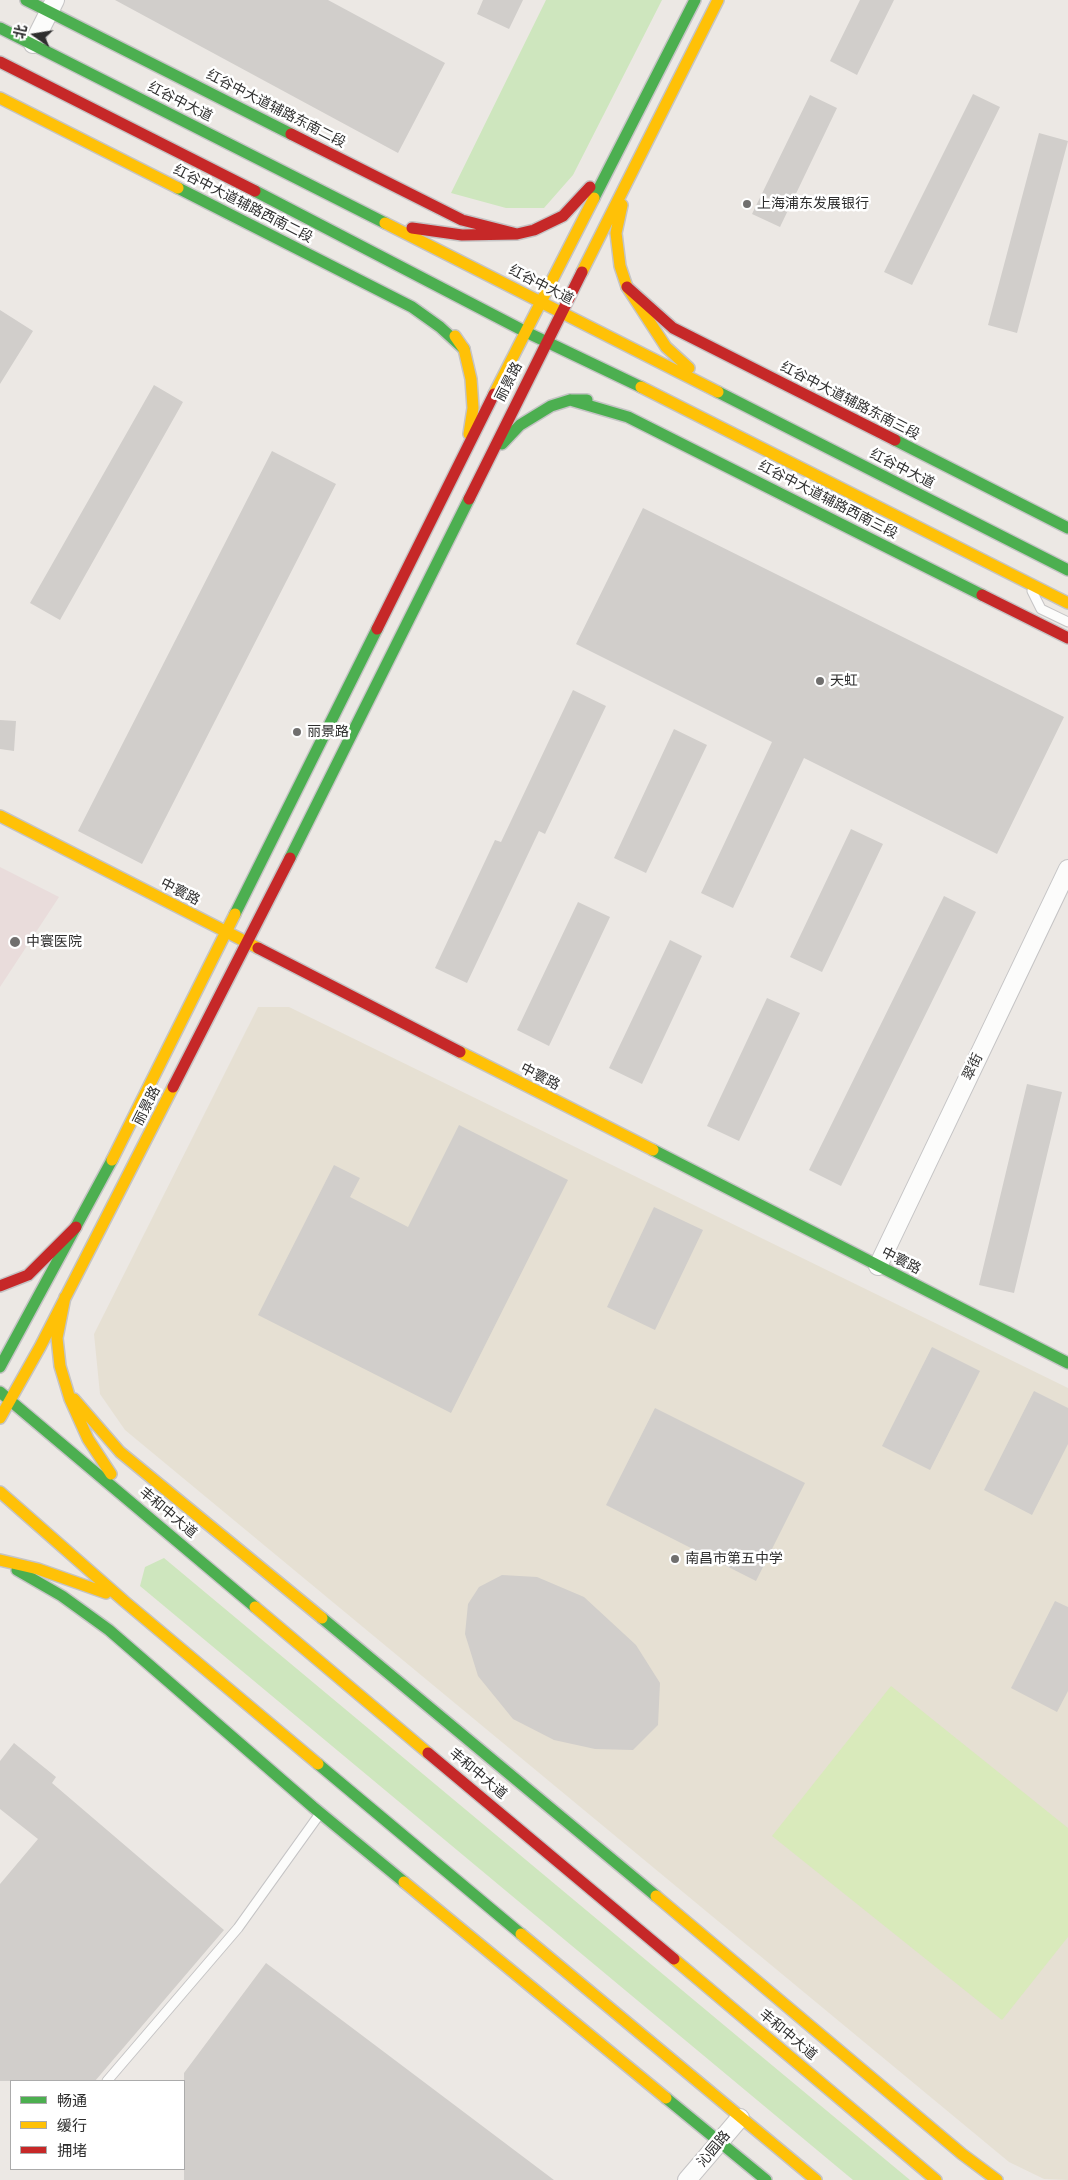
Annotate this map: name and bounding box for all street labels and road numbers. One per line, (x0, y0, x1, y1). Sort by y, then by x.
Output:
street label: 红谷中大道辅路东南二段 (204, 67, 348, 151)
street label: 红谷中大道 (145, 79, 215, 125)
street label: 红谷中大道辅路西南二段 (171, 162, 315, 246)
street label: 红谷中大道 (506, 262, 576, 308)
street label: 丽景路 (492, 359, 526, 405)
street label: 红谷中大道辅路东南三段 (778, 359, 922, 443)
street label: 红谷中大道 (867, 446, 937, 492)
street label: 红谷中大道辅路西南三段 (756, 458, 900, 542)
street label: 中寰路 (157, 875, 203, 909)
street label: 翠街 (959, 1051, 987, 1083)
street label: 中寰路 (517, 1060, 563, 1094)
street label: 丽景路 (130, 1083, 164, 1129)
street label: 中寰路 (878, 1244, 924, 1278)
street label: 丰和中大道 (136, 1484, 200, 1542)
street label: 丰和中大道 (446, 1745, 510, 1803)
street label: 丰和中大道 (756, 2006, 820, 2064)
street label: 沁园路 (694, 2128, 734, 2170)

